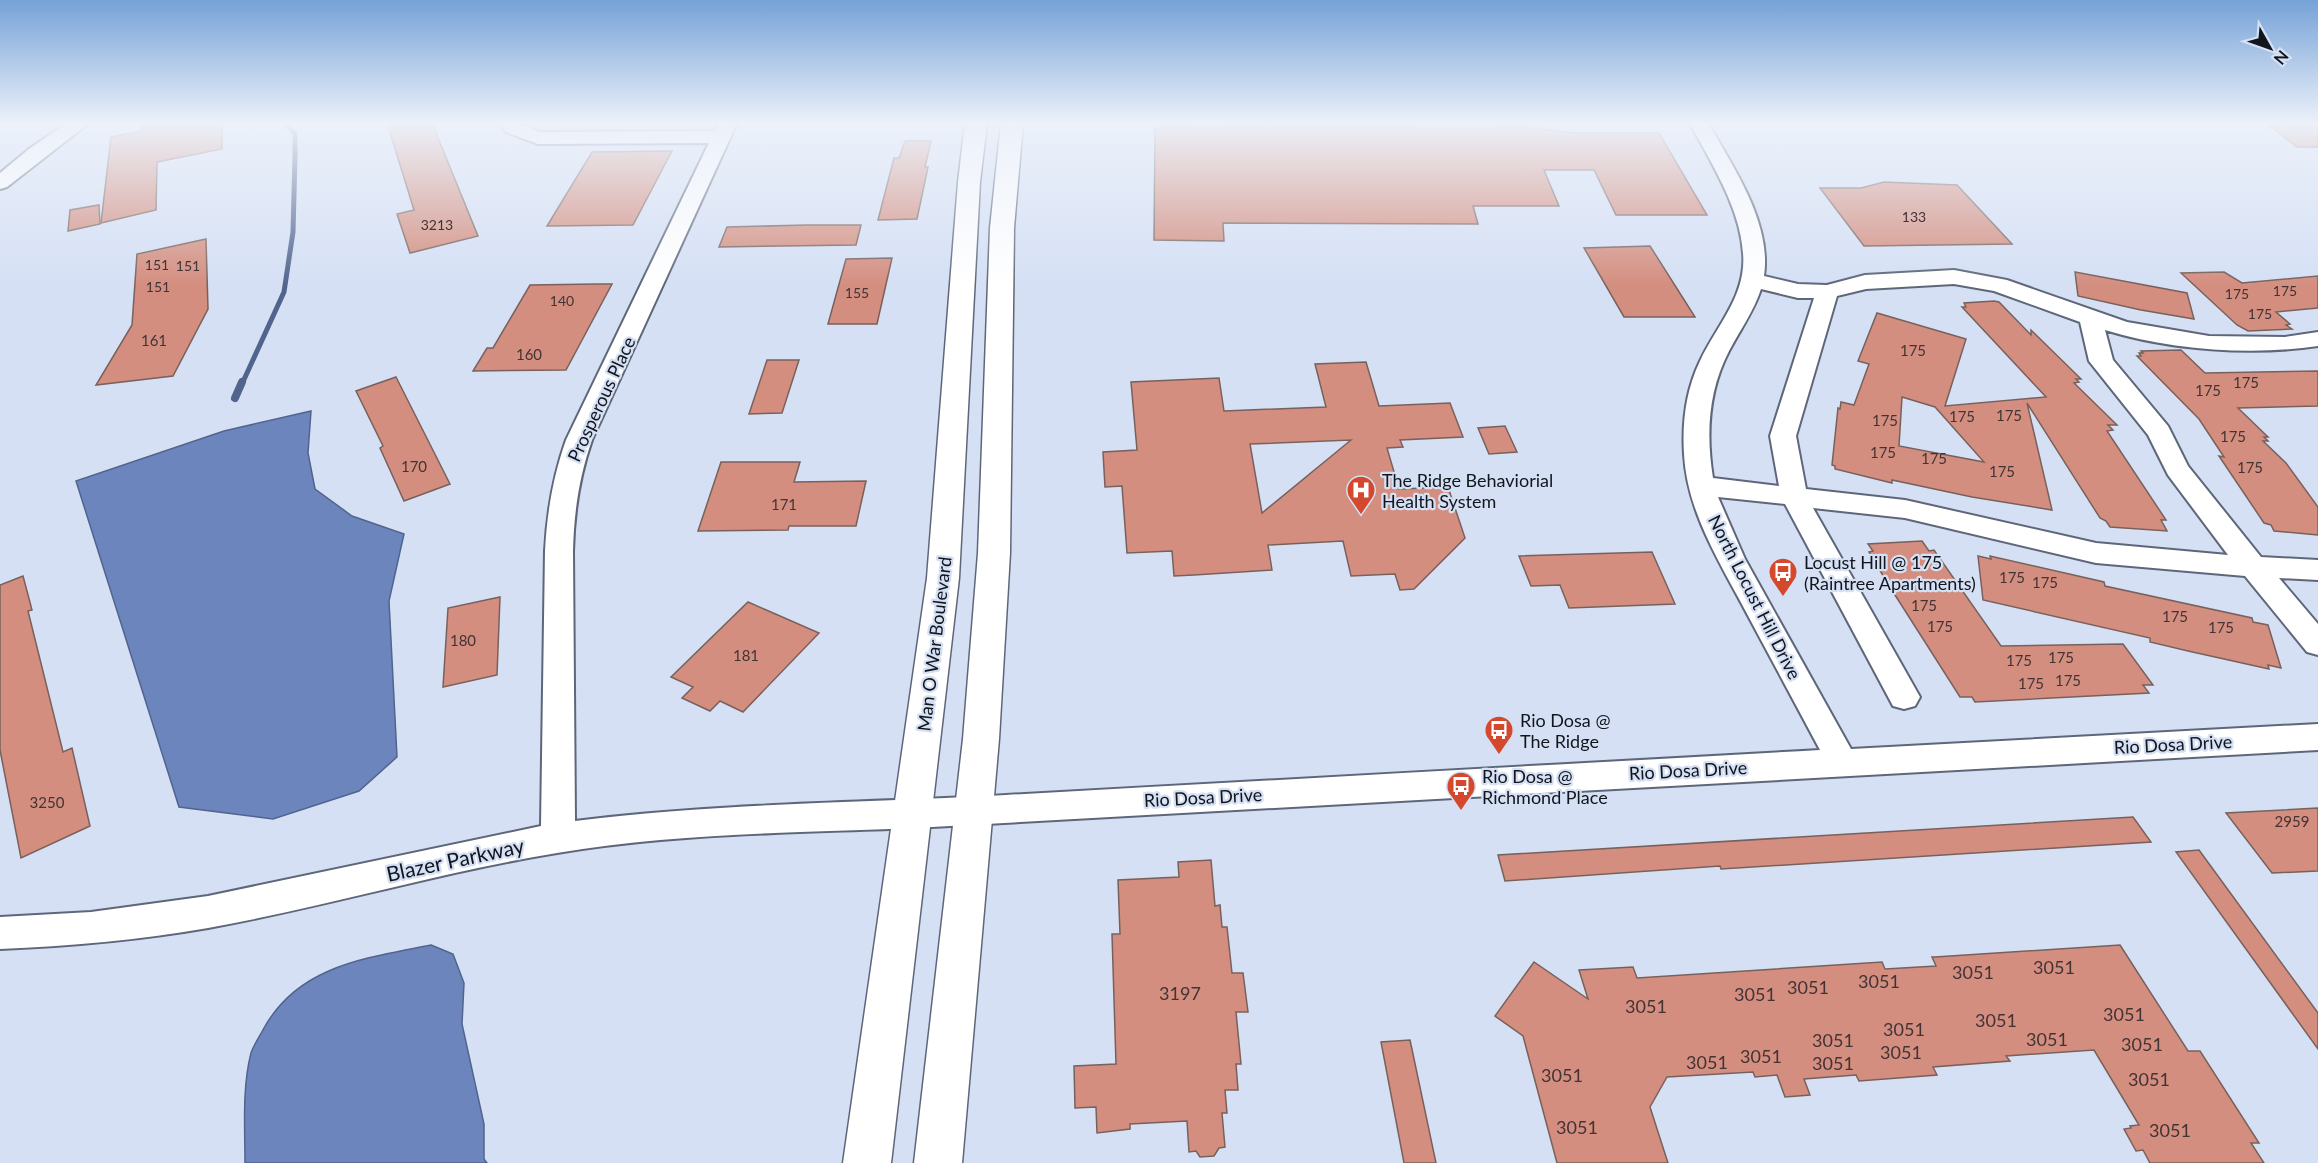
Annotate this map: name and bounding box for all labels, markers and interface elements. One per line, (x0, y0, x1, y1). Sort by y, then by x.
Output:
north arrow (2240, 18, 2300, 78)
text: N (2271, 47, 2293, 69)
house number: 133 (1902, 208, 1926, 225)
house number: 3213 (421, 216, 453, 233)
house number: 151 (145, 256, 169, 273)
house number: 151 (176, 257, 200, 274)
house number: 151 (146, 278, 170, 295)
house number: 175 (2273, 282, 2297, 299)
house number: 155 (845, 284, 869, 301)
house number: 175 (2225, 285, 2249, 302)
house number: 140 (550, 292, 574, 309)
house number: 175 (2248, 305, 2272, 322)
house number: 161 (141, 331, 167, 349)
street label: Prosperous Place (562, 333, 640, 465)
house number: 175 (1900, 341, 1926, 359)
house number: 160 (516, 345, 542, 363)
house number: 175 (2233, 373, 2259, 391)
house number: 175 (2195, 381, 2221, 399)
house number: 175 (1996, 406, 2022, 424)
house number: 175 (1949, 407, 1975, 425)
house number: 175 (1872, 411, 1898, 429)
house number: 175 (2220, 427, 2246, 445)
house number: 175 (1870, 443, 1896, 461)
house number: 175 (1921, 449, 1947, 467)
house number: 170 (401, 457, 427, 475)
house number: 175 (2237, 458, 2263, 476)
house number: 175 (1989, 462, 2015, 480)
place label: The Ridge Behaviorial Health System (1382, 469, 1553, 512)
hospital icon: The Ridge Behaviorial Health System (1345, 474, 1377, 516)
house number: 171 (771, 495, 797, 513)
street label: North Locust Hill Drive (1704, 511, 1806, 683)
place label: Locust Hill @ 175 (Raintree Apartments) (1804, 551, 1976, 594)
street label: Man O War Boulevard (912, 555, 956, 733)
bus stop icon: Locust Hill @ 175 (Raintree Apartments) (1767, 556, 1799, 598)
house number: 175 (1999, 568, 2025, 586)
house number: 175 (2032, 573, 2058, 591)
house number: 175 (1911, 596, 1937, 614)
house number: 175 (2162, 607, 2188, 625)
house number: 175 (1927, 617, 1953, 635)
house number: 175 (2208, 618, 2234, 636)
house number: 180 (450, 631, 476, 649)
house number: 181 (733, 646, 759, 664)
house number: 175 (2048, 648, 2074, 666)
house number: 175 (2006, 651, 2032, 669)
house number: 175 (2055, 671, 2081, 689)
house number: 175 (2018, 674, 2044, 692)
place label: Rio Dosa @ The Ridge (1520, 709, 1610, 752)
bus stop icon: Rio Dosa @ The Ridge (1483, 714, 1515, 756)
street label: Rio Dosa Drive (2113, 730, 2233, 758)
street label: Rio Dosa Drive (1628, 756, 1748, 784)
place label: Rio Dosa @ Richmond Place (1482, 765, 1608, 808)
bus stop icon: Rio Dosa @ Richmond Place (1445, 770, 1477, 812)
street label: Rio Dosa Drive (1143, 783, 1263, 811)
house number: 3250 (30, 793, 65, 811)
house number: 2959 (2275, 812, 2309, 830)
street label: Blazer Parkway (384, 832, 526, 886)
house number: 3051 (2033, 956, 2075, 978)
house number: 3051 (1952, 961, 1994, 983)
house number: 3051 (1858, 970, 1900, 992)
house number: 3051 (1787, 976, 1829, 998)
house number: 3197 (1159, 982, 1201, 1004)
house number: 3051 (1734, 983, 1776, 1005)
house number: 3051 (1625, 995, 1667, 1017)
house number: 3051 (2103, 1003, 2145, 1025)
house number: 3051 (1975, 1009, 2017, 1031)
house number: 3051 (1883, 1018, 1925, 1040)
house number: 3051 (2026, 1028, 2068, 1050)
house number: 3051 (1812, 1029, 1854, 1051)
house number: 3051 (2121, 1033, 2163, 1055)
house number: 3051 (1880, 1041, 1922, 1063)
house number: 3051 (1740, 1045, 1782, 1067)
house number: 3051 (1686, 1051, 1728, 1073)
house number: 3051 (1812, 1052, 1854, 1074)
house number: 3051 (1541, 1064, 1583, 1086)
house number: 3051 (2128, 1068, 2170, 1090)
house number: 3051 (1556, 1116, 1598, 1138)
house number: 3051 (2149, 1119, 2191, 1141)

